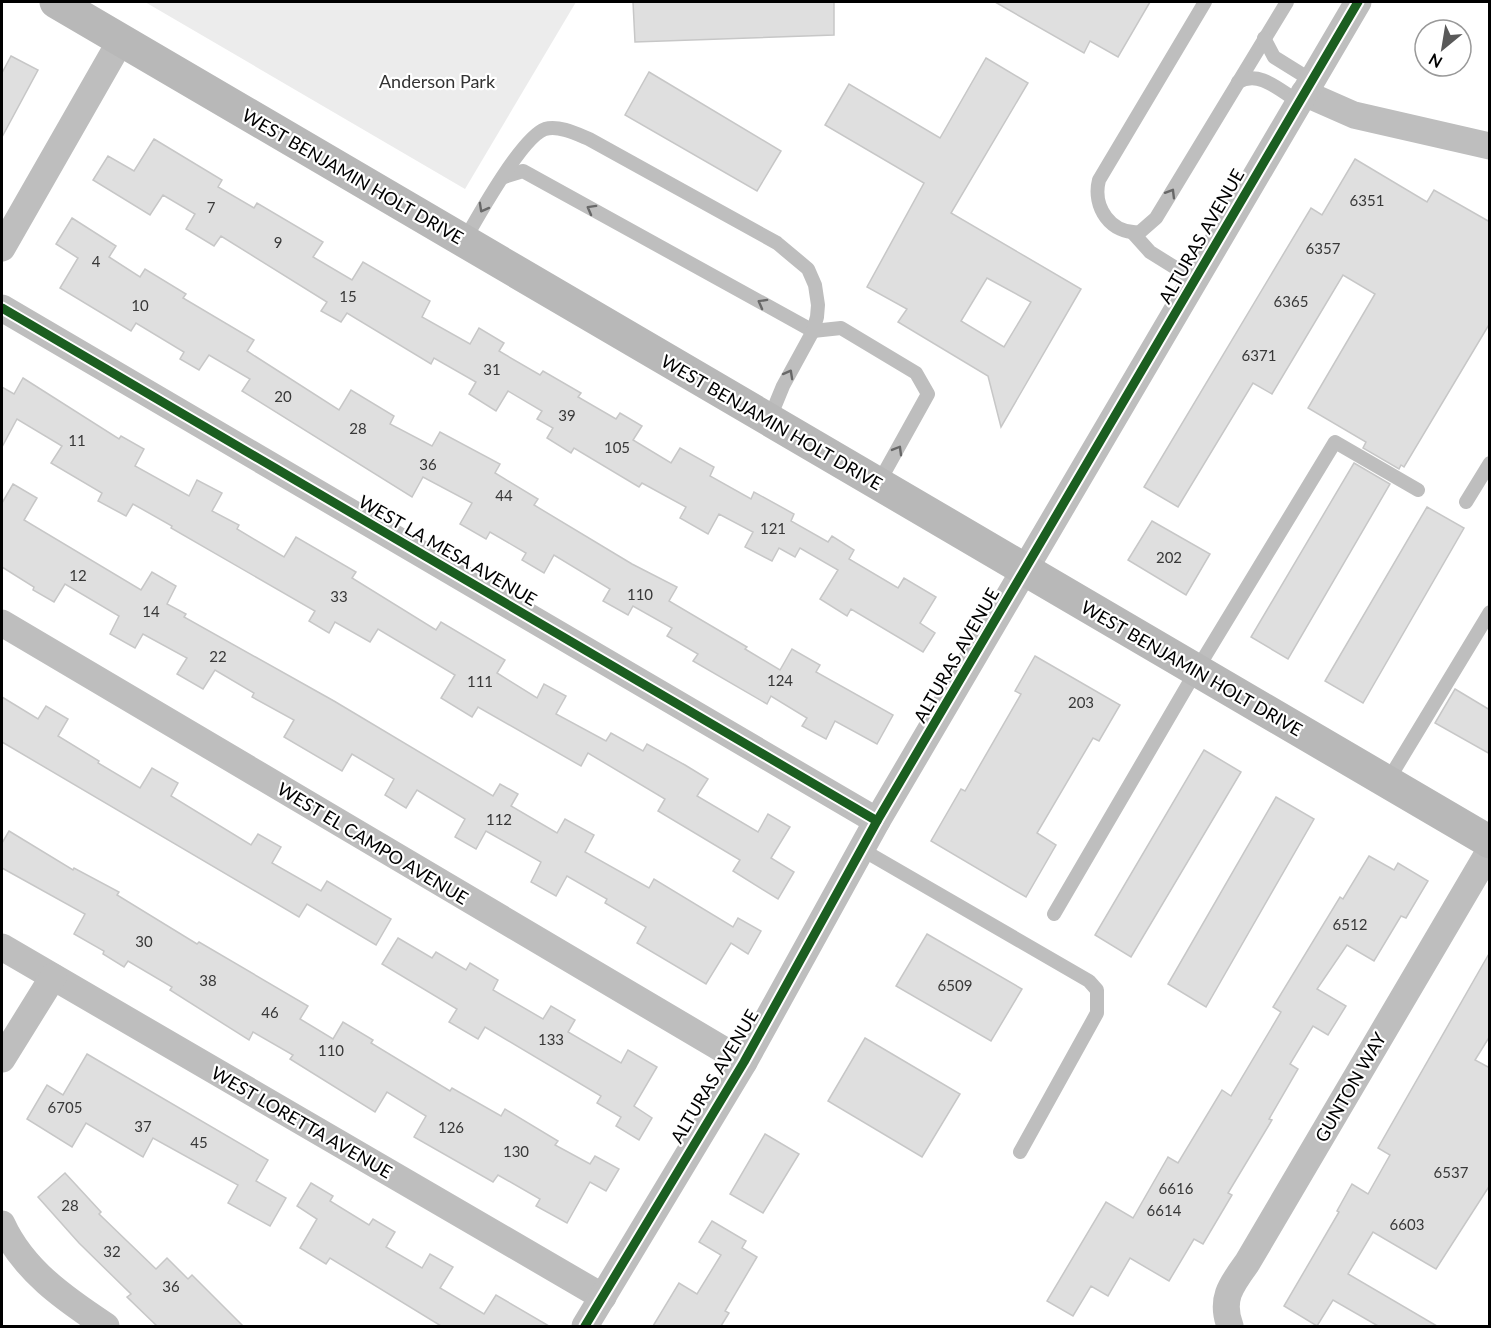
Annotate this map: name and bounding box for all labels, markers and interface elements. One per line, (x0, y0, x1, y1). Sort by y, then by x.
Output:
north arrow (1413, 18, 1473, 78)
text: N (1425, 50, 1445, 73)
park label: Anderson Park (379, 70, 496, 92)
street label: WEST BENJAMIN HOLT DRIVE (238, 103, 468, 249)
street label: ALTURAS AVENUE (1153, 165, 1249, 307)
one-way arrow (1164, 189, 1176, 199)
house number: 6351 (1350, 191, 1384, 209)
house number: 7 (207, 198, 216, 216)
one-way arrow (479, 202, 490, 212)
one-way arrow (587, 205, 597, 216)
house number: 9 (274, 233, 282, 251)
house number: 6357 (1306, 239, 1341, 257)
house number: 4 (92, 252, 101, 270)
house number: 15 (339, 287, 357, 305)
house number: 6365 (1274, 292, 1308, 310)
house number: 10 (131, 296, 149, 314)
one-way arrow (758, 299, 768, 310)
house number: 6371 (1242, 346, 1276, 364)
street label: WEST BENJAMIN HOLT DRIVE (657, 349, 887, 495)
house number: 31 (483, 360, 501, 378)
one-way arrow (782, 370, 793, 381)
house number: 20 (274, 387, 292, 405)
house number: 39 (558, 406, 576, 424)
house number: 28 (349, 419, 367, 437)
house number: 11 (68, 431, 86, 449)
house number: 105 (604, 438, 630, 456)
one-way arrow (891, 446, 902, 456)
house number: 36 (419, 455, 437, 473)
house number: 44 (495, 486, 513, 504)
street label: WEST LA MESA AVENUE (355, 490, 541, 610)
house number: 121 (760, 519, 786, 537)
house number: 202 (1156, 548, 1182, 566)
house number: 12 (69, 566, 87, 584)
street label: ALTURAS AVENUE (908, 584, 1004, 726)
house number: 110 (627, 585, 653, 603)
house number: 33 (330, 587, 348, 605)
street label: WEST BENJAMIN HOLT DRIVE (1077, 595, 1307, 741)
house number: 14 (142, 602, 160, 620)
house number: 22 (209, 647, 227, 665)
house number: 124 (767, 671, 793, 689)
house number: 111 (467, 672, 493, 690)
house number: 203 (1068, 693, 1094, 711)
street label: WEST EL CAMPO AVENUE (274, 777, 472, 909)
house number: 112 (486, 810, 512, 828)
house number: 6512 (1333, 915, 1367, 933)
house number: 30 (135, 932, 153, 950)
house number: 38 (199, 971, 217, 989)
house number: 6509 (938, 976, 972, 994)
house number: 46 (261, 1003, 279, 1021)
street label: ALTURAS AVENUE (665, 1005, 763, 1147)
street label: GUNTON WAY (1310, 1028, 1391, 1146)
house number: 133 (538, 1030, 564, 1048)
house number: 110 (318, 1041, 344, 1059)
street label: WEST LORETTA AVENUE (208, 1061, 396, 1183)
house number: 6705 (48, 1098, 82, 1116)
house number: 37 (134, 1117, 152, 1135)
house number: 126 (438, 1118, 464, 1136)
house number: 45 (190, 1133, 208, 1151)
house number: 130 (503, 1142, 529, 1160)
house number: 6537 (1434, 1163, 1469, 1181)
house number: 6616 (1159, 1179, 1194, 1197)
house number: 28 (61, 1196, 79, 1214)
house number: 6614 (1147, 1201, 1182, 1219)
house number: 6603 (1390, 1215, 1424, 1233)
house number: 32 (103, 1242, 121, 1260)
house number: 36 (162, 1277, 180, 1295)

